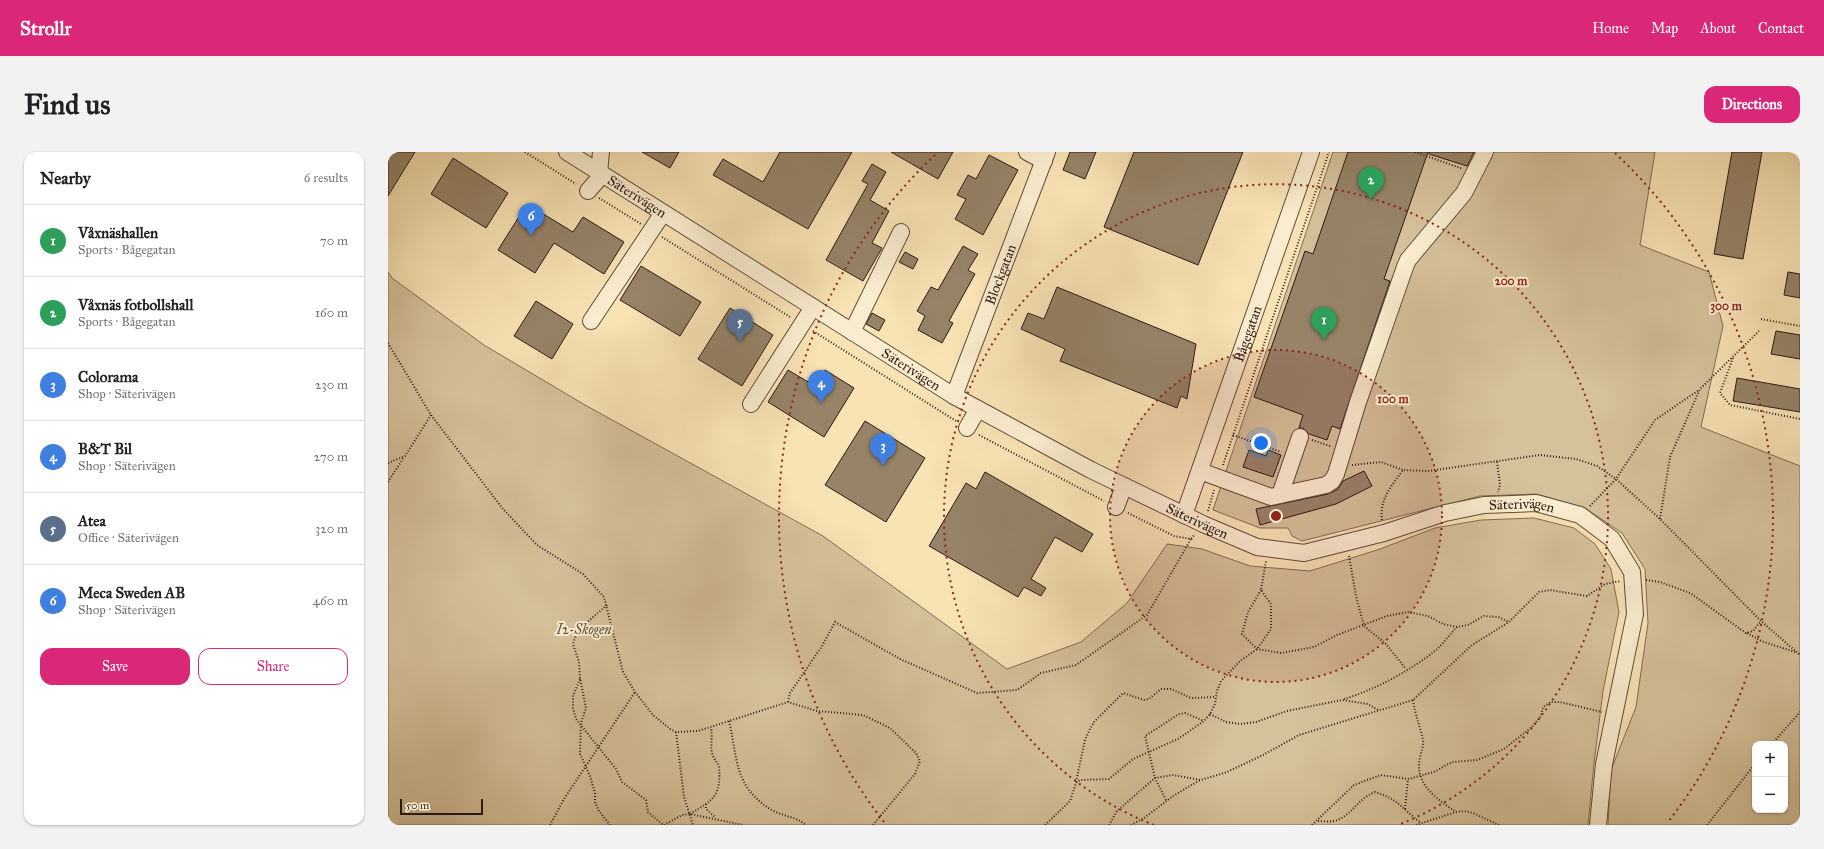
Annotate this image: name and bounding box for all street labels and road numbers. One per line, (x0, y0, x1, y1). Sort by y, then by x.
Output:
street label: Säterivägen (604, 172, 670, 222)
street label: Blockgatan (982, 242, 1020, 307)
street label: Bågegatan (1230, 303, 1266, 364)
street label: Säterivägen (878, 345, 944, 395)
street label: Säterivägen (1488, 495, 1557, 517)
street label: Säterivägen (1163, 500, 1231, 543)

